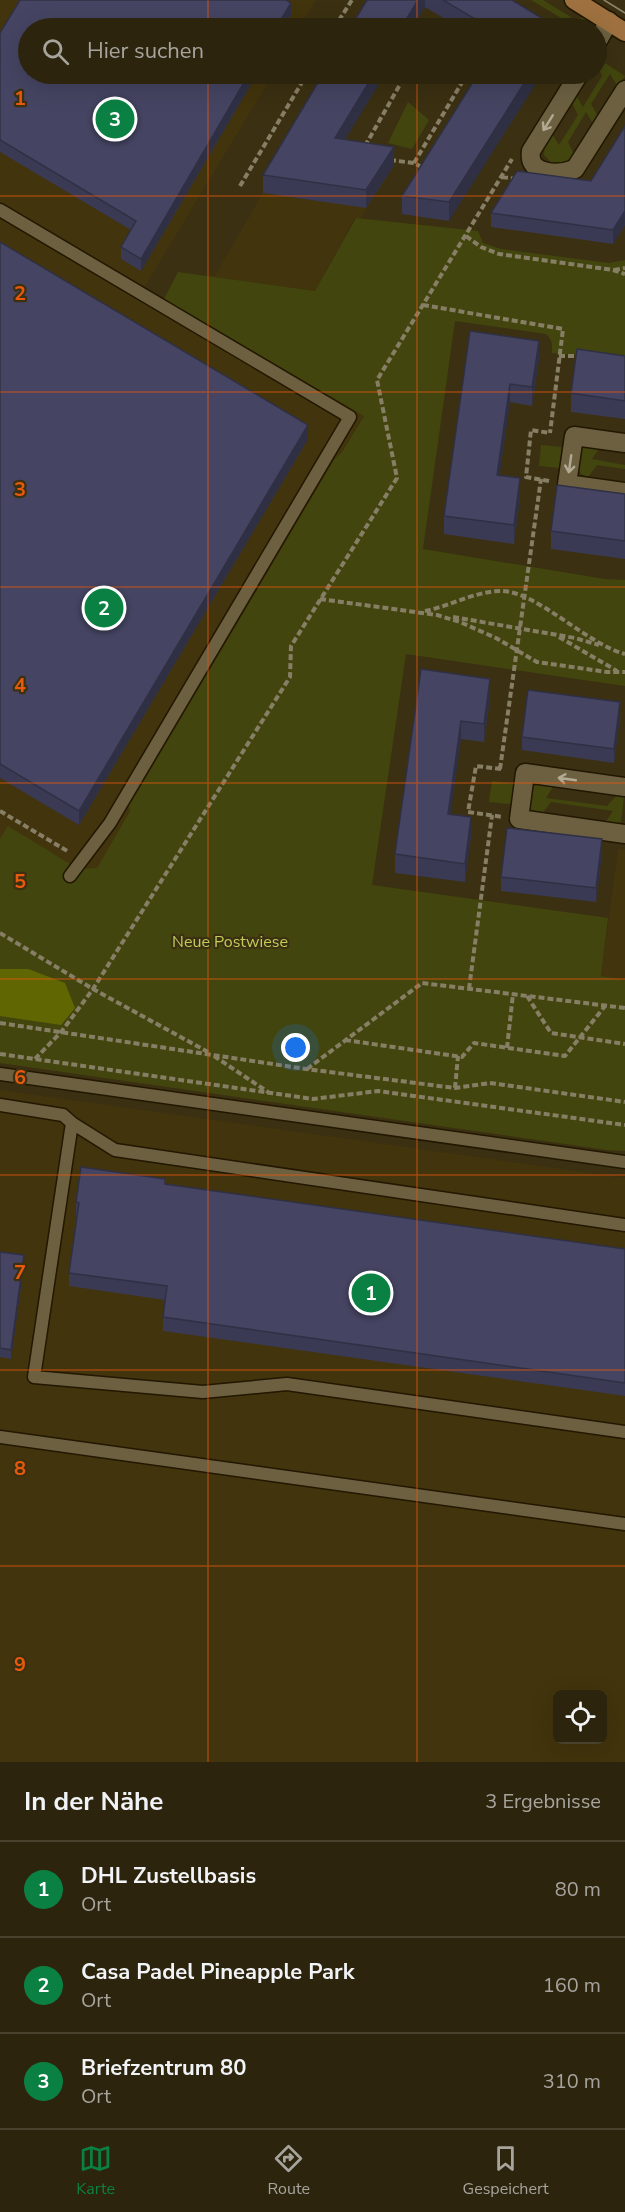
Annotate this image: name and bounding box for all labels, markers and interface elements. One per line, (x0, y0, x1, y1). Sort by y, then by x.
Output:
search box (18, 18, 607, 84)
icon: search (39, 35, 72, 68)
text: Hier suchen (87, 36, 204, 66)
text: 1 (14, 85, 26, 112)
pin: 3 (96, 96, 134, 142)
one-way arrow (542, 114, 554, 131)
text: 2 (14, 280, 26, 307)
one-way arrow (564, 453, 575, 473)
text: 3 (14, 476, 26, 503)
pin: 2 (84, 586, 124, 630)
text: 4 (14, 672, 26, 699)
one-way arrow (558, 773, 577, 784)
text: 5 (14, 868, 26, 895)
park label: Neue Postwiese (172, 931, 288, 953)
your location (281, 1033, 310, 1062)
text: 6 (14, 1064, 26, 1091)
text: 7 (14, 1259, 26, 1286)
pin: 1 (352, 1270, 391, 1316)
text: 8 (14, 1455, 26, 1482)
text: 9 (14, 1651, 26, 1678)
map controls (553, 1690, 607, 1744)
button: locate (553, 1690, 607, 1744)
text: In der Nähe (24, 1784, 163, 1819)
text: 3 Ergebnisse (485, 1788, 601, 1815)
text: DHL Zustellbasis (81, 1861, 256, 1891)
text: 1 (38, 1876, 50, 1903)
text: 80 m (555, 1876, 601, 1903)
text: Ort (81, 1891, 111, 1918)
text: Casa Padel Pineapple Park (81, 1957, 354, 1987)
text: 2 (38, 1972, 50, 1999)
text: 160 m (543, 1972, 601, 1999)
text: Ort (81, 1987, 111, 2014)
text: Briefzentrum 80 (81, 2053, 247, 2083)
text: 3 (38, 2068, 50, 2095)
text: 310 m (543, 2068, 601, 2095)
text: Ort (81, 2083, 111, 2110)
tab: Karte (76, 2142, 115, 2200)
tab: Route (268, 2142, 310, 2200)
tab: Gespeichert (463, 2142, 549, 2200)

